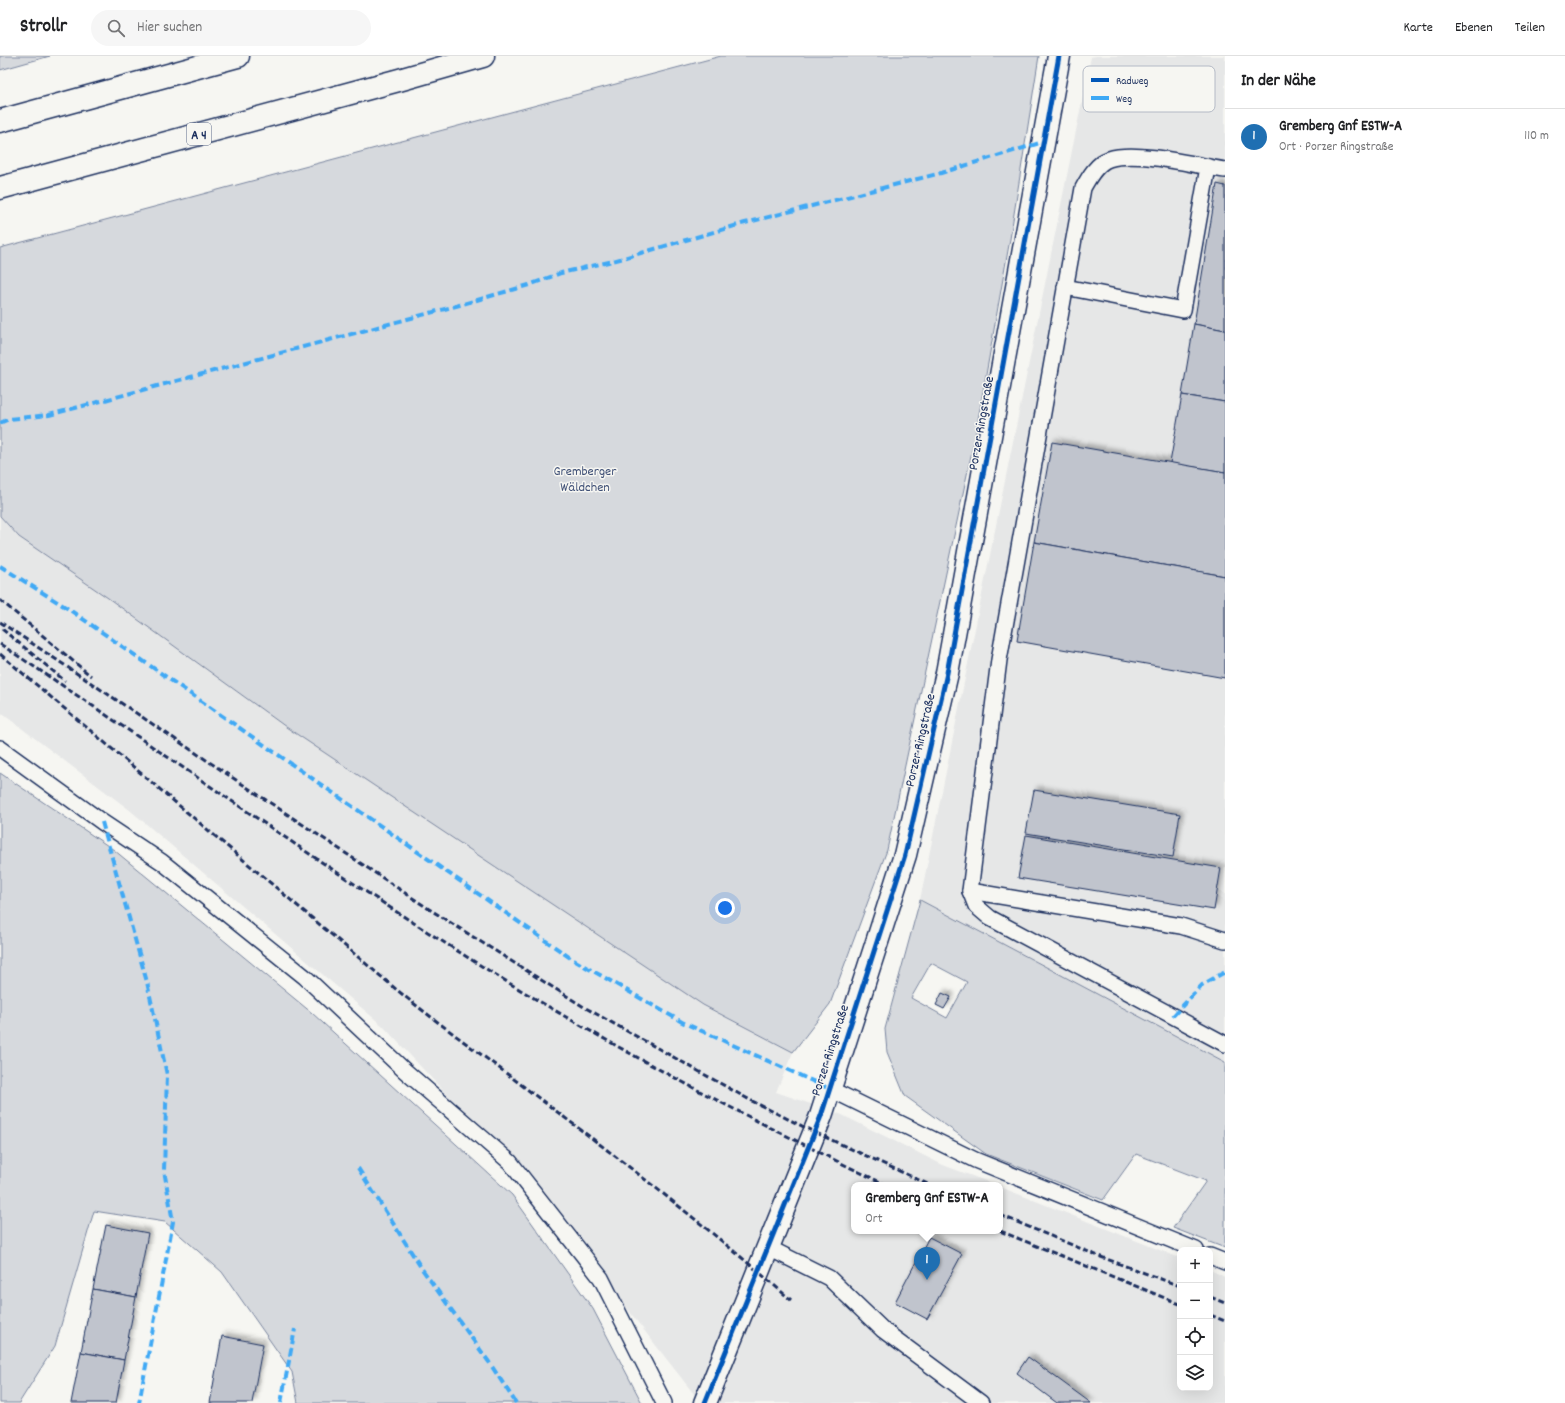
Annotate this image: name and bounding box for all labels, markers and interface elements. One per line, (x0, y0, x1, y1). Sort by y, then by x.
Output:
search box (91, 10, 371, 46)
text: Strollr (20, 14, 67, 41)
icon: search (105, 17, 127, 39)
text: Hier suchen (137, 17, 202, 39)
text: Karte (1403, 18, 1433, 38)
text: Ebenen (1455, 18, 1493, 38)
text: Teilen (1515, 18, 1545, 38)
legend (1083, 66, 1215, 112)
text: In der Nähe (1241, 70, 1316, 94)
text: Radweg (1116, 74, 1149, 90)
text: Weg (1116, 92, 1132, 108)
text: Gremberg Gnf ESTW-A (1279, 116, 1402, 138)
road number: A 4 (187, 123, 211, 145)
text: 1 (1253, 127, 1255, 146)
text: 110 m (1524, 127, 1549, 146)
text: Ort · Porzer Ringstraße (1279, 138, 1393, 157)
street label: Porzer Ringstraße (964, 375, 1000, 472)
park label: Gremberger Wäldchen (554, 462, 617, 498)
street label: Porzer Ringstraße (900, 692, 941, 789)
your location (715, 898, 735, 918)
street label: Porzer Ringstraße (807, 1002, 855, 1099)
popup (851, 1182, 1003, 1234)
text: Gremberg Gnf ESTW-A (865, 1188, 989, 1210)
text: Ort (865, 1210, 882, 1229)
pin: 1 (914, 1247, 940, 1280)
map controls (1177, 1247, 1213, 1391)
button: + (1177, 1247, 1213, 1283)
button: − (1177, 1283, 1213, 1319)
button: locate (1177, 1319, 1213, 1355)
button: layers (1177, 1355, 1213, 1391)

